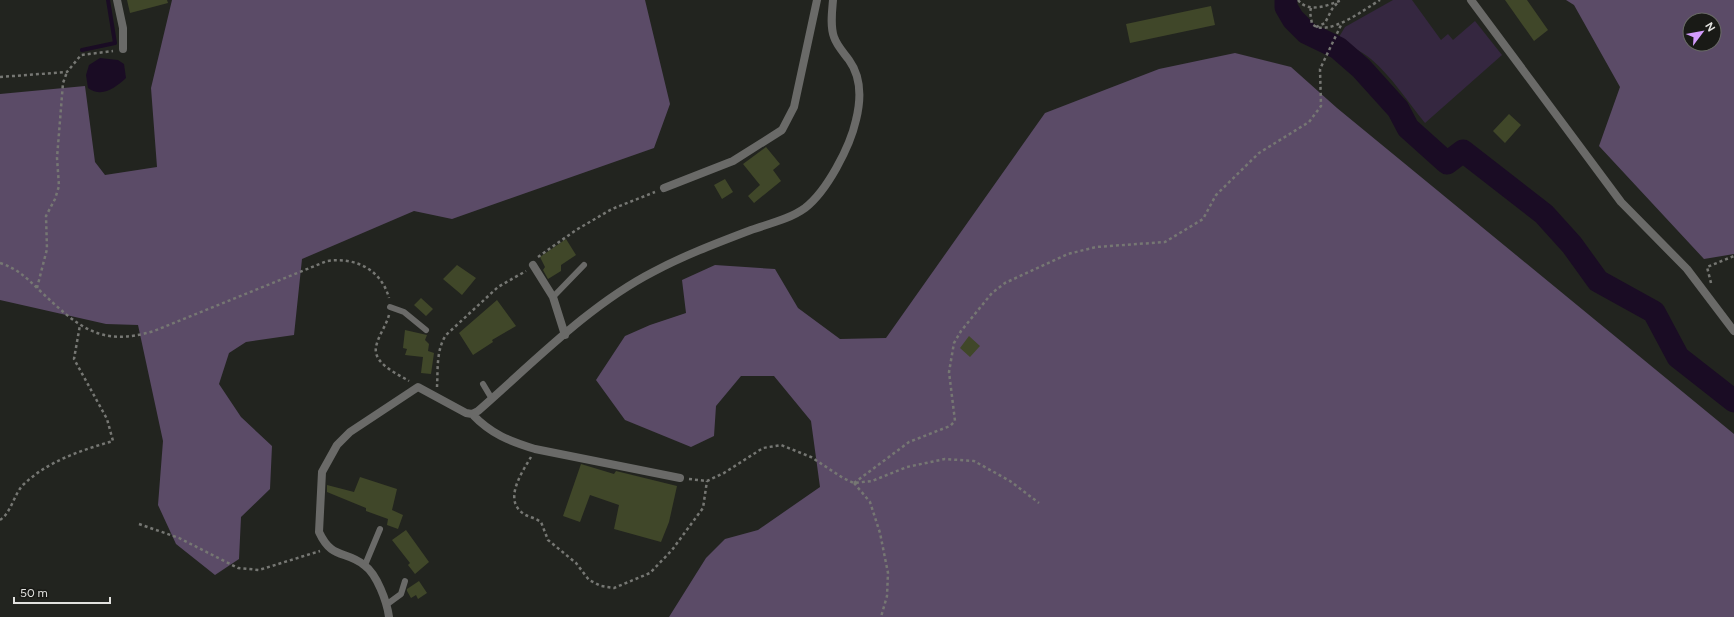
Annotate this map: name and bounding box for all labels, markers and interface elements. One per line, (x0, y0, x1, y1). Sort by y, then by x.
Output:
north arrow (1682, 12, 1722, 52)
text: N (1702, 20, 1718, 34)
scale bar (14, 579, 110, 605)
text: 50 m (20, 586, 48, 600)

